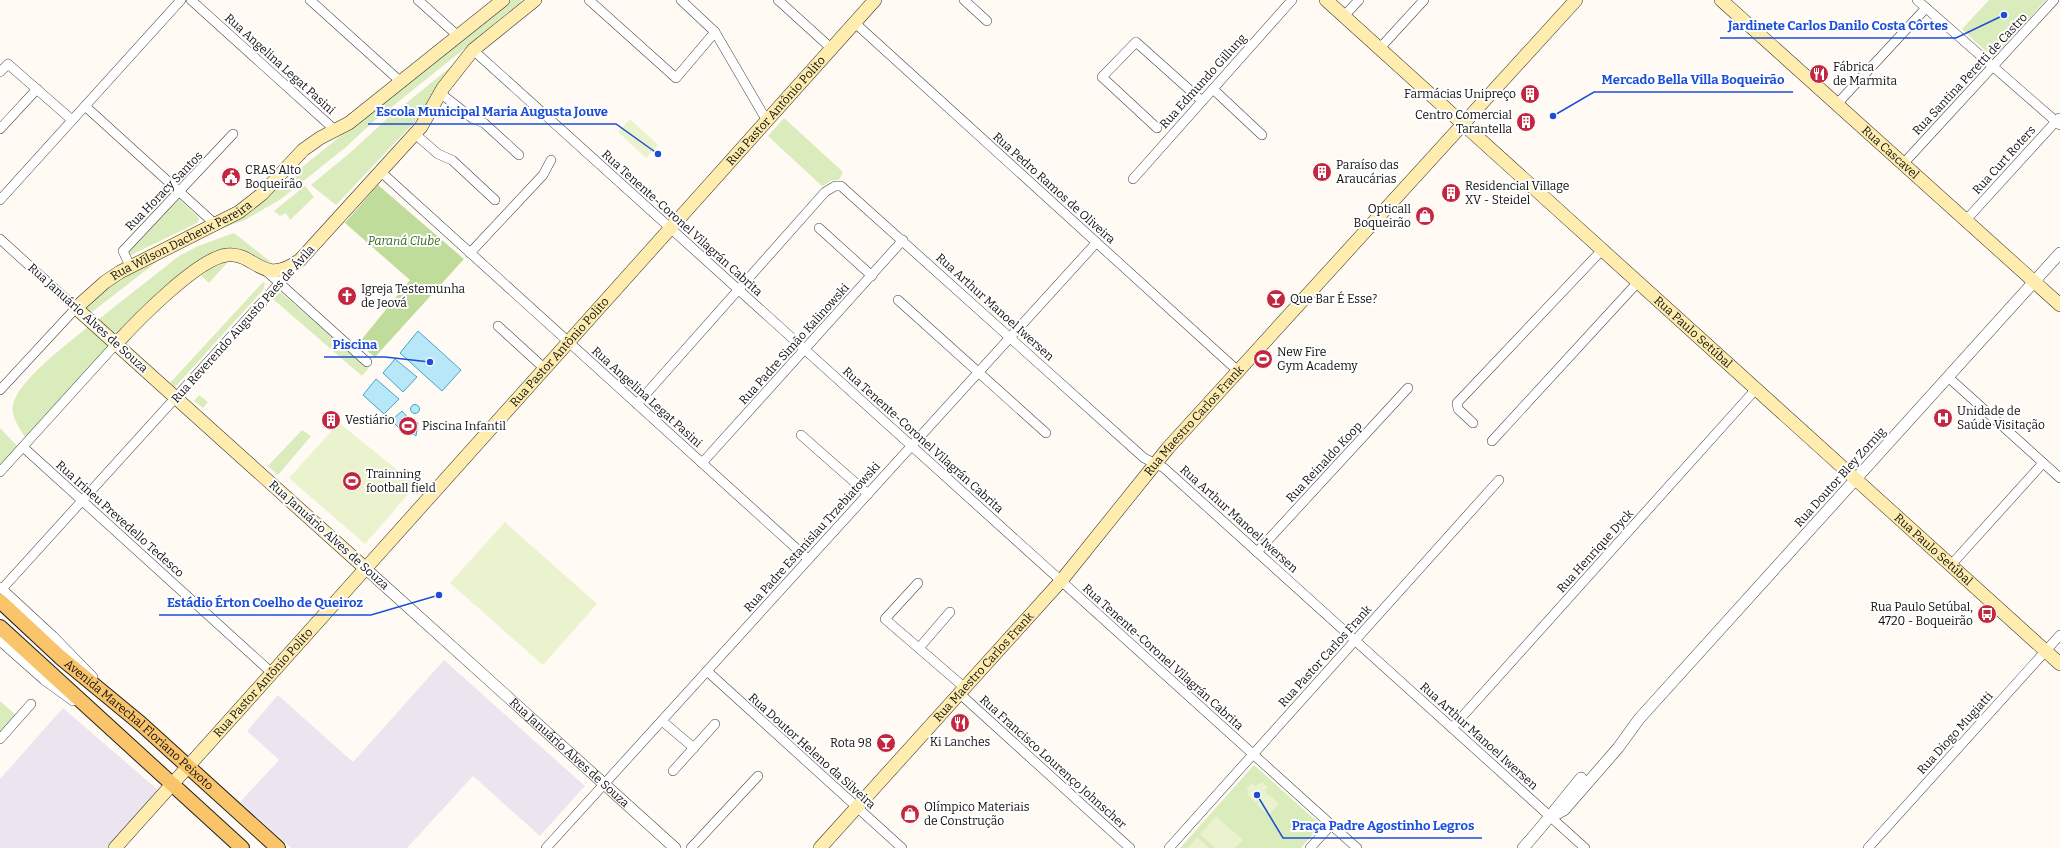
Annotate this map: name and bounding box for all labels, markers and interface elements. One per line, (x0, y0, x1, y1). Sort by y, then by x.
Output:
street label: Rua Santina Peretti de Castro (1910, 10, 2030, 138)
street label: Rua Angelina Legat Pasini (222, 11, 338, 117)
callout: Jardinete Carlos Danilo Costa Côrtes (1720, 13, 1956, 38)
text: Jardinete Carlos Danilo Costa Côrtes (1727, 18, 1948, 33)
street label: Rua Edmundo Gillung (1157, 31, 1249, 131)
street label: Rua Pastor Antônio Polito (723, 53, 828, 168)
place label: Fábrica de Marmita (1833, 60, 1898, 88)
restaurant icon: Fábrica de Marmita (1808, 63, 1830, 85)
callout: Mercado Bella Villa Boqueirão (1594, 67, 1793, 92)
text: Mercado Bella Villa Boqueirão (1602, 72, 1785, 87)
building icon: Farmácias Unipreço (1519, 83, 1541, 105)
place label: Farmácias Unipreço (1404, 87, 1516, 101)
callout: Escola Municipal Maria Augusta Jouve (368, 99, 616, 124)
text: Escola Municipal Maria Augusta Jouve (376, 104, 608, 119)
place label: Centro Comercial Tarantella (1415, 108, 1513, 136)
building icon: Centro Comercial Tarantella (1515, 111, 1537, 133)
street label: Rua Cascavel (1859, 123, 1922, 182)
street label: Rua Curt Roters (1970, 123, 2039, 197)
street label: Rua Pedro Ramos de Oliveira (990, 130, 1118, 247)
street label: Rua Tenente-Coronel Vilagrán Cabrita (599, 147, 765, 299)
street label: Rua Horacy Santos (123, 148, 205, 233)
place label: Paraíso das Araucárias (1336, 158, 1399, 186)
building icon: Paraíso das Araucárias (1311, 161, 1333, 183)
place label: CRAS Alto Boqueirão (245, 163, 303, 191)
public building icon: CRAS Alto Boqueirão (220, 166, 242, 188)
place label: Residencial Village XV - Steidel (1465, 179, 1569, 207)
building icon: Residencial Village XV - Steidel (1440, 182, 1462, 204)
street label: Rua Wilson Dacheux Pereira (108, 197, 255, 283)
place label: Opticall Boqueirão (1354, 202, 1412, 230)
shop icon: Opticall Boqueirão (1414, 205, 1436, 227)
park label: Paraná Clube (368, 234, 440, 248)
street label: Rua Reverendo Augusto Paes de Ávila (168, 241, 318, 406)
street label: Rua Arthur Manoel Iwersen (933, 250, 1057, 364)
street label: Rua Januário Alves de Souza (25, 261, 151, 376)
street label: Rua Padre Simão Kalinowski (736, 281, 852, 407)
place label: Igreja Testemunha de Jeová (361, 282, 466, 310)
church icon: Igreja Testemunha de Jeová (336, 285, 358, 307)
bar icon: Que Bar É Esse? (1265, 288, 1287, 310)
place label: Que Bar É Esse? (1290, 291, 1377, 306)
street label: Rua Paulo Setúbal (1651, 293, 1735, 371)
street label: Rua Pastor Antônio Polito (507, 295, 612, 409)
callout: Piscina (324, 332, 385, 357)
text: Piscina (333, 337, 378, 352)
street label: Rua Angelina Legat Pasini (589, 344, 705, 450)
place label: New Fire Gym Academy (1277, 345, 1358, 373)
sports icon: New Fire Gym Academy (1252, 348, 1274, 370)
street label: Rua Maestro Carlos Frank (1141, 363, 1247, 479)
street label: Rua Tenente-Coronel Vilagrán Cabrita (840, 364, 1006, 516)
place label: Unidade de Saúde Visitação (1957, 404, 2045, 432)
hospital icon: Unidade de Saúde Visitação (1932, 407, 1954, 429)
building icon: Vestiário (320, 409, 342, 431)
place label: Vestiário (345, 413, 395, 427)
sports icon: Piscina Infantil (397, 415, 419, 437)
place label: Piscina Infantil (422, 419, 506, 433)
street label: Rua Reinaldo Koop (1283, 419, 1365, 505)
street label: Rua Doutor Bley Zornig (1792, 424, 1889, 530)
street label: Rua Irineu Prevedello Tedesco (53, 458, 187, 580)
street label: Rua Padre Estanislau Trzebiatowski (741, 459, 883, 615)
street label: Rua Arthur Manoel Iwersen (1177, 462, 1301, 576)
place label: Trainning football field (366, 467, 436, 495)
sports icon: Trainning football field (341, 470, 363, 492)
street label: Rua Januário Alves de Souza (266, 478, 392, 593)
street label: Rua Henrique Dyck (1554, 506, 1636, 595)
street label: Rua Paulo Setúbal (1891, 511, 1976, 589)
street label: Rua Tenente-Coronel Vilagrán Cabrita (1080, 581, 1246, 733)
callout: Estádio Érton Coelho de Queiroz (159, 590, 371, 615)
text: Estádio Érton Coelho de Queiroz (167, 594, 364, 610)
place label: Rua Paulo Setúbal, 4720 - Boqueirão (1870, 600, 1973, 628)
street label: Rua Pastor Carlos Frank (1276, 602, 1375, 710)
bus stop icon: Rua Paulo Setúbal, 4720 - Boqueirão (1976, 603, 1998, 625)
street label: Rua Maestro Carlos Frank (931, 609, 1037, 724)
street label: Rua Pastor Antônio Polito (211, 625, 316, 740)
street label: Avenida Marechal Floriano Peixoto (61, 656, 216, 793)
street label: Rua Arthur Manoel Iwersen (1417, 679, 1541, 793)
street label: Rua Diogo Mugiatti (1914, 689, 1996, 777)
street label: Rua Doutor Heleno da Silveira (746, 690, 879, 812)
street label: Rua Francisco Lourenço Johnscher (977, 692, 1130, 832)
street label: Rua Januário Alves de Souza (507, 695, 632, 810)
restaurant icon: Ki Lanches (949, 712, 971, 734)
bar icon: Rota 98 (875, 732, 897, 754)
place label: Ki Lanches (930, 735, 991, 749)
place label: Rota 98 (830, 736, 872, 750)
place label: Olímpico Materiais de Construção (924, 800, 1030, 828)
shop icon: Olímpico Materiais de Construção (899, 803, 921, 825)
callout: Praça Padre Agostinho Legros (1283, 813, 1482, 838)
text: Praça Padre Agostinho Legros (1292, 818, 1474, 833)

